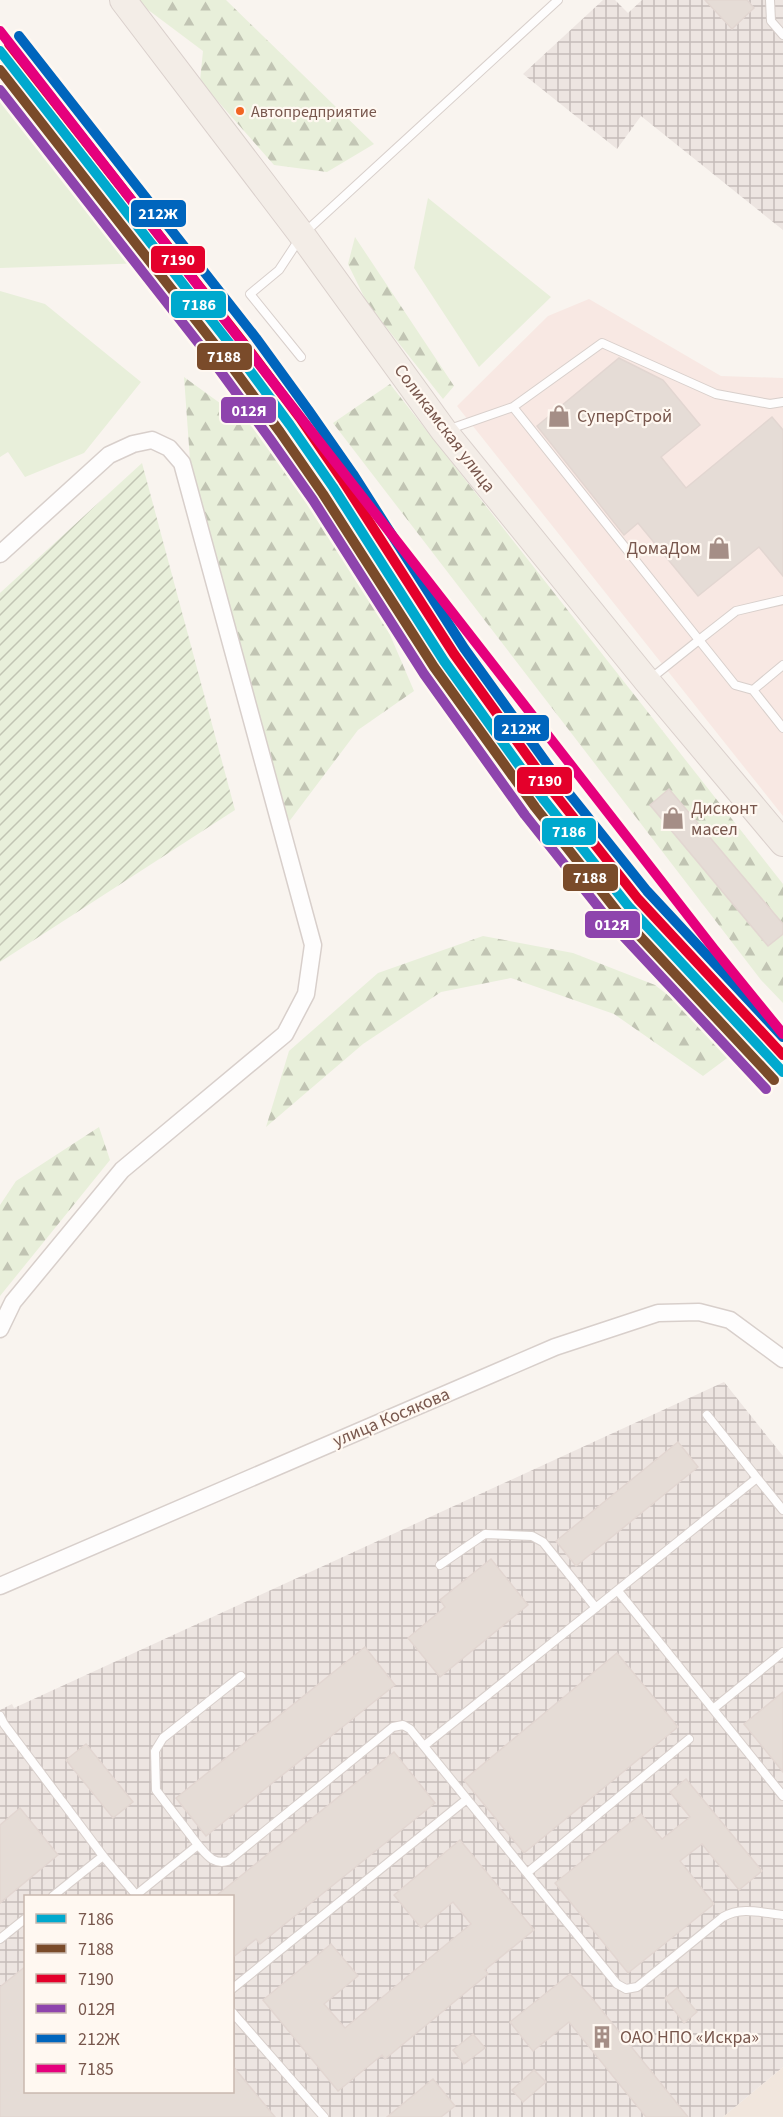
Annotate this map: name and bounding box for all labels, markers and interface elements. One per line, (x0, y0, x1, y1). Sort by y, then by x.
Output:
place label: Автопредприятие (251, 101, 377, 123)
marker: Автопредприятие (234, 105, 246, 117)
line badge: 212Ж (130, 199, 187, 228)
text: 212Ж (138, 203, 178, 225)
line badge: 7190 (150, 245, 206, 274)
text: 7190 (161, 249, 195, 271)
line badge: 7186 (170, 290, 227, 319)
text: 7186 (182, 294, 216, 316)
line badge: 7188 (196, 342, 253, 371)
text: 7188 (207, 346, 241, 368)
street label: Соликамская улица (388, 359, 501, 498)
line badge: 012Я (220, 396, 277, 424)
text: 012Я (231, 400, 267, 422)
shop icon: СуперСтрой (546, 403, 572, 429)
place label: СуперСтрой (577, 404, 672, 429)
shop icon: ДомаДом (706, 535, 732, 561)
place label: ДомаДом (626, 536, 701, 561)
line badge: 212Ж (493, 714, 550, 742)
text: 212Ж (501, 718, 541, 740)
line badge: 7190 (516, 766, 573, 795)
text: 7190 (528, 770, 562, 792)
place label: Дисконт масел (691, 796, 758, 842)
shop icon: Дисконт масел (660, 805, 686, 831)
line badge: 7186 (541, 817, 597, 846)
text: 7186 (552, 821, 586, 843)
line badge: 7188 (562, 863, 619, 892)
text: 7188 (573, 867, 607, 889)
line badge: 012Я (584, 910, 641, 939)
text: 012Я (594, 914, 630, 936)
street label: улица Косякова (329, 1382, 453, 1453)
legend (24, 1895, 234, 2093)
text: 7186 (78, 1907, 114, 1932)
text: 7188 (78, 1937, 114, 1962)
text: 7190 (78, 1967, 114, 1992)
text: 012Я (78, 1997, 115, 2022)
building icon: ОАО НПО «Искра» (589, 2024, 615, 2050)
place label: ОАО НПО «Искра» (620, 2025, 759, 2050)
text: 212Ж (78, 2027, 120, 2052)
text: 7185 (78, 2057, 114, 2082)

